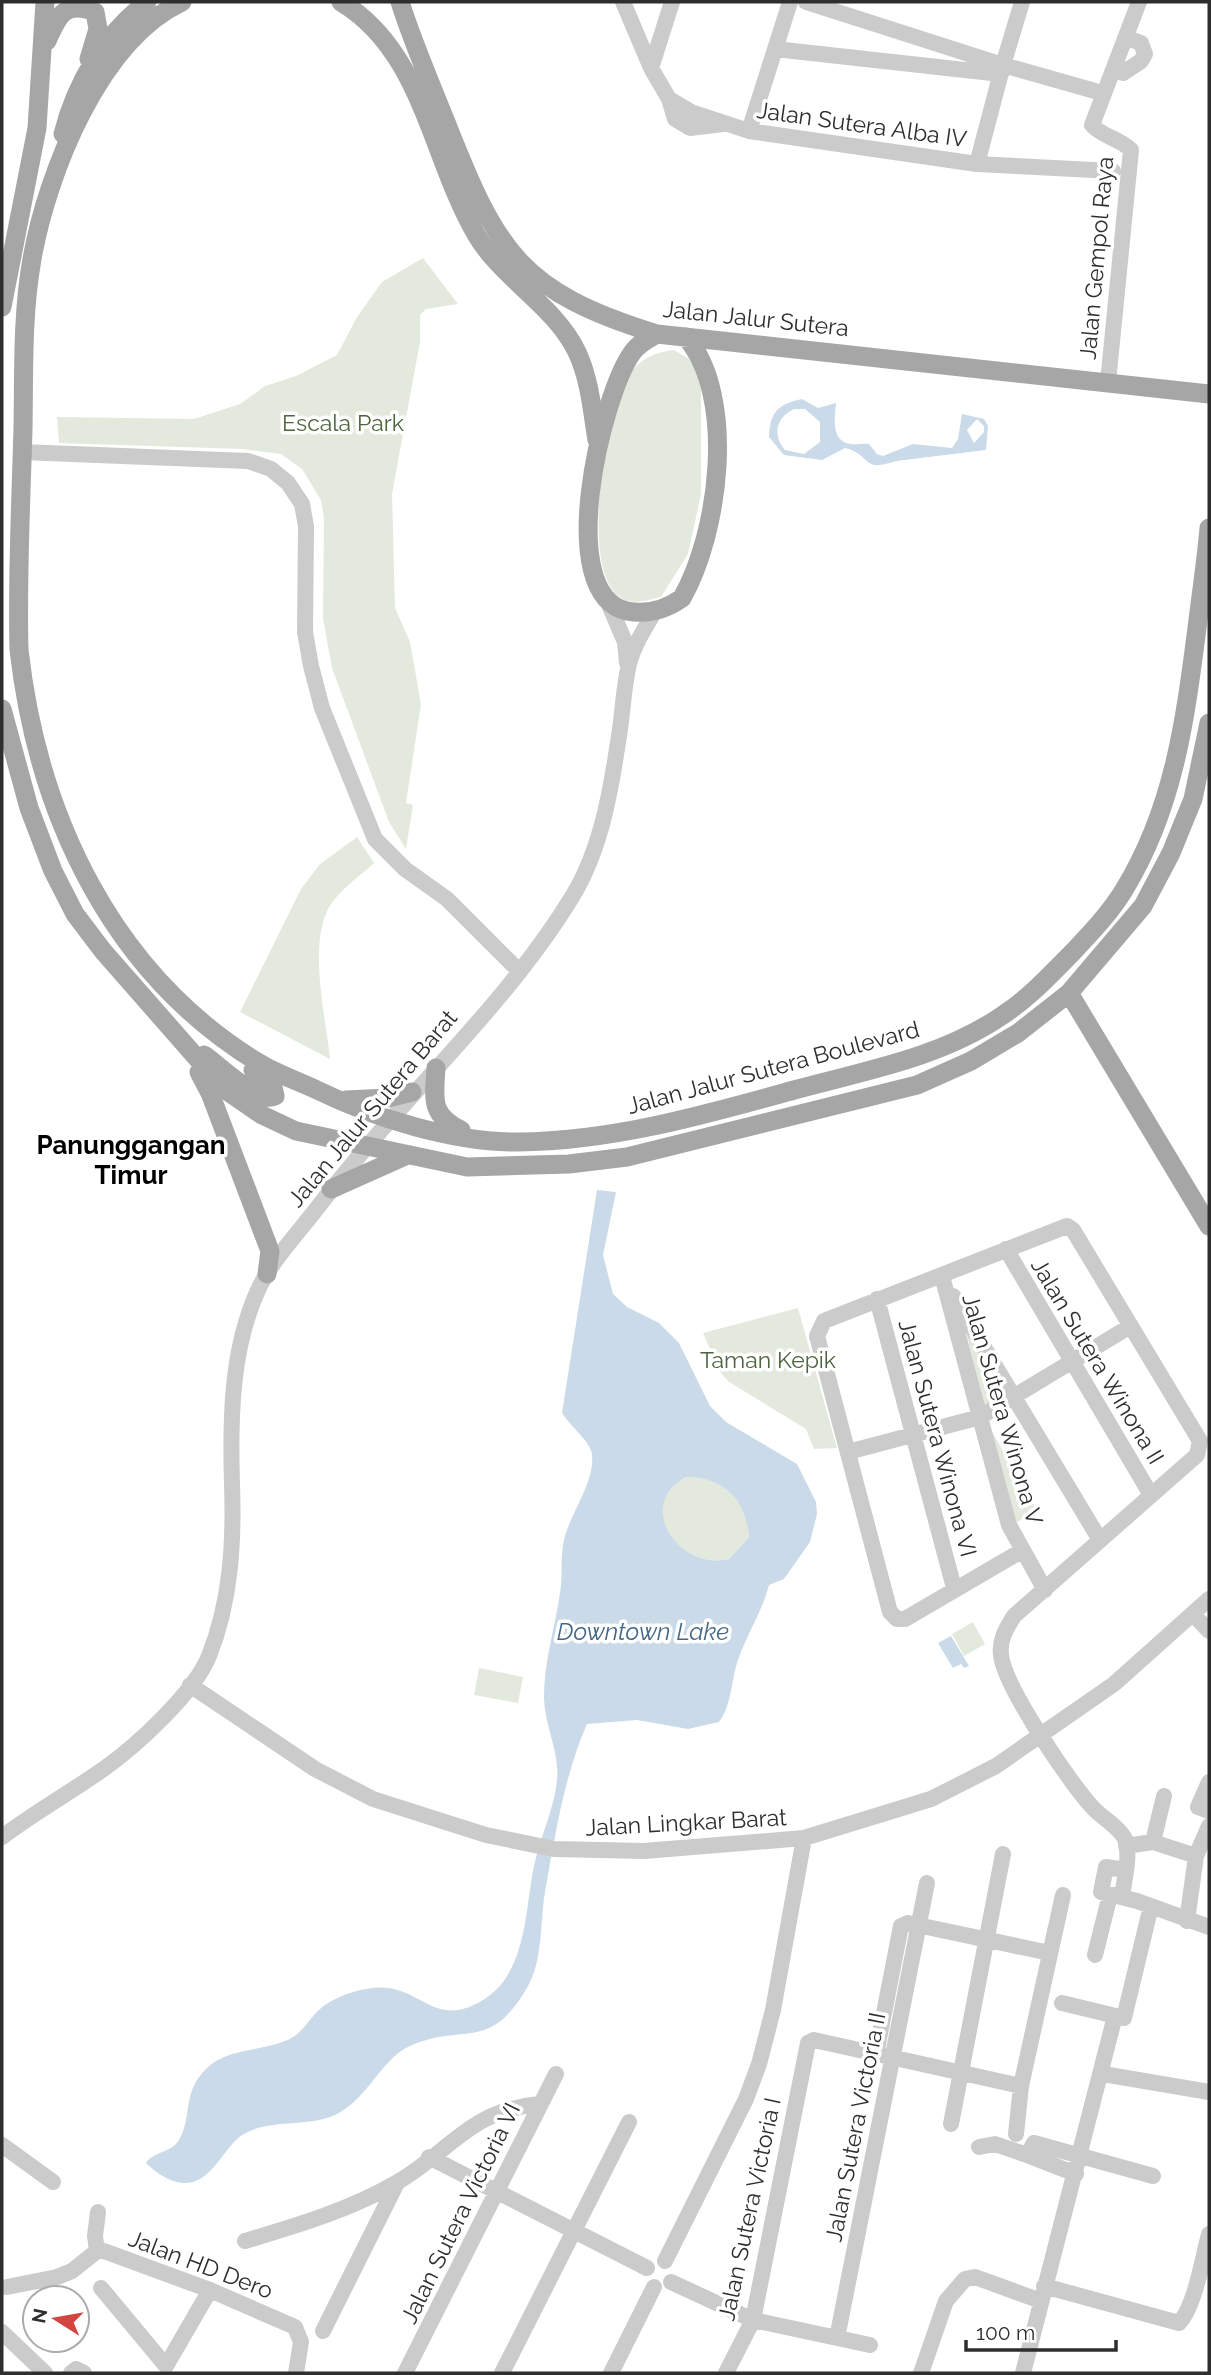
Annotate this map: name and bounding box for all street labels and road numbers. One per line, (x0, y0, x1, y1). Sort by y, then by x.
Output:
street label: Jalan Sutera Alba IV (755, 96, 969, 152)
street label: Jalan Gempol Raya (1074, 155, 1118, 361)
street label: Jalan Jalur Sutera (662, 295, 850, 341)
street label: Jalan Jalur Sutera Barat (282, 1004, 462, 1212)
street label: Jalan Jalur Sutera Boulevard (624, 1015, 922, 1119)
street label: Jalan Sutera Winona II (1026, 1253, 1170, 1469)
street label: Jalan Sutera Winona V (957, 1291, 1049, 1528)
street label: Jalan Sutera Winona VI (893, 1317, 983, 1559)
street label: Jalan Lingkar Barat (585, 1803, 788, 1841)
street label: Jalan Sutera Victoria II (820, 2010, 890, 2244)
street label: Jalan Sutera Victoria I (712, 2095, 786, 2323)
street label: Jalan Sutera Victoria VI (395, 2098, 525, 2328)
street label: Jalan HD Dero (125, 2224, 277, 2304)

